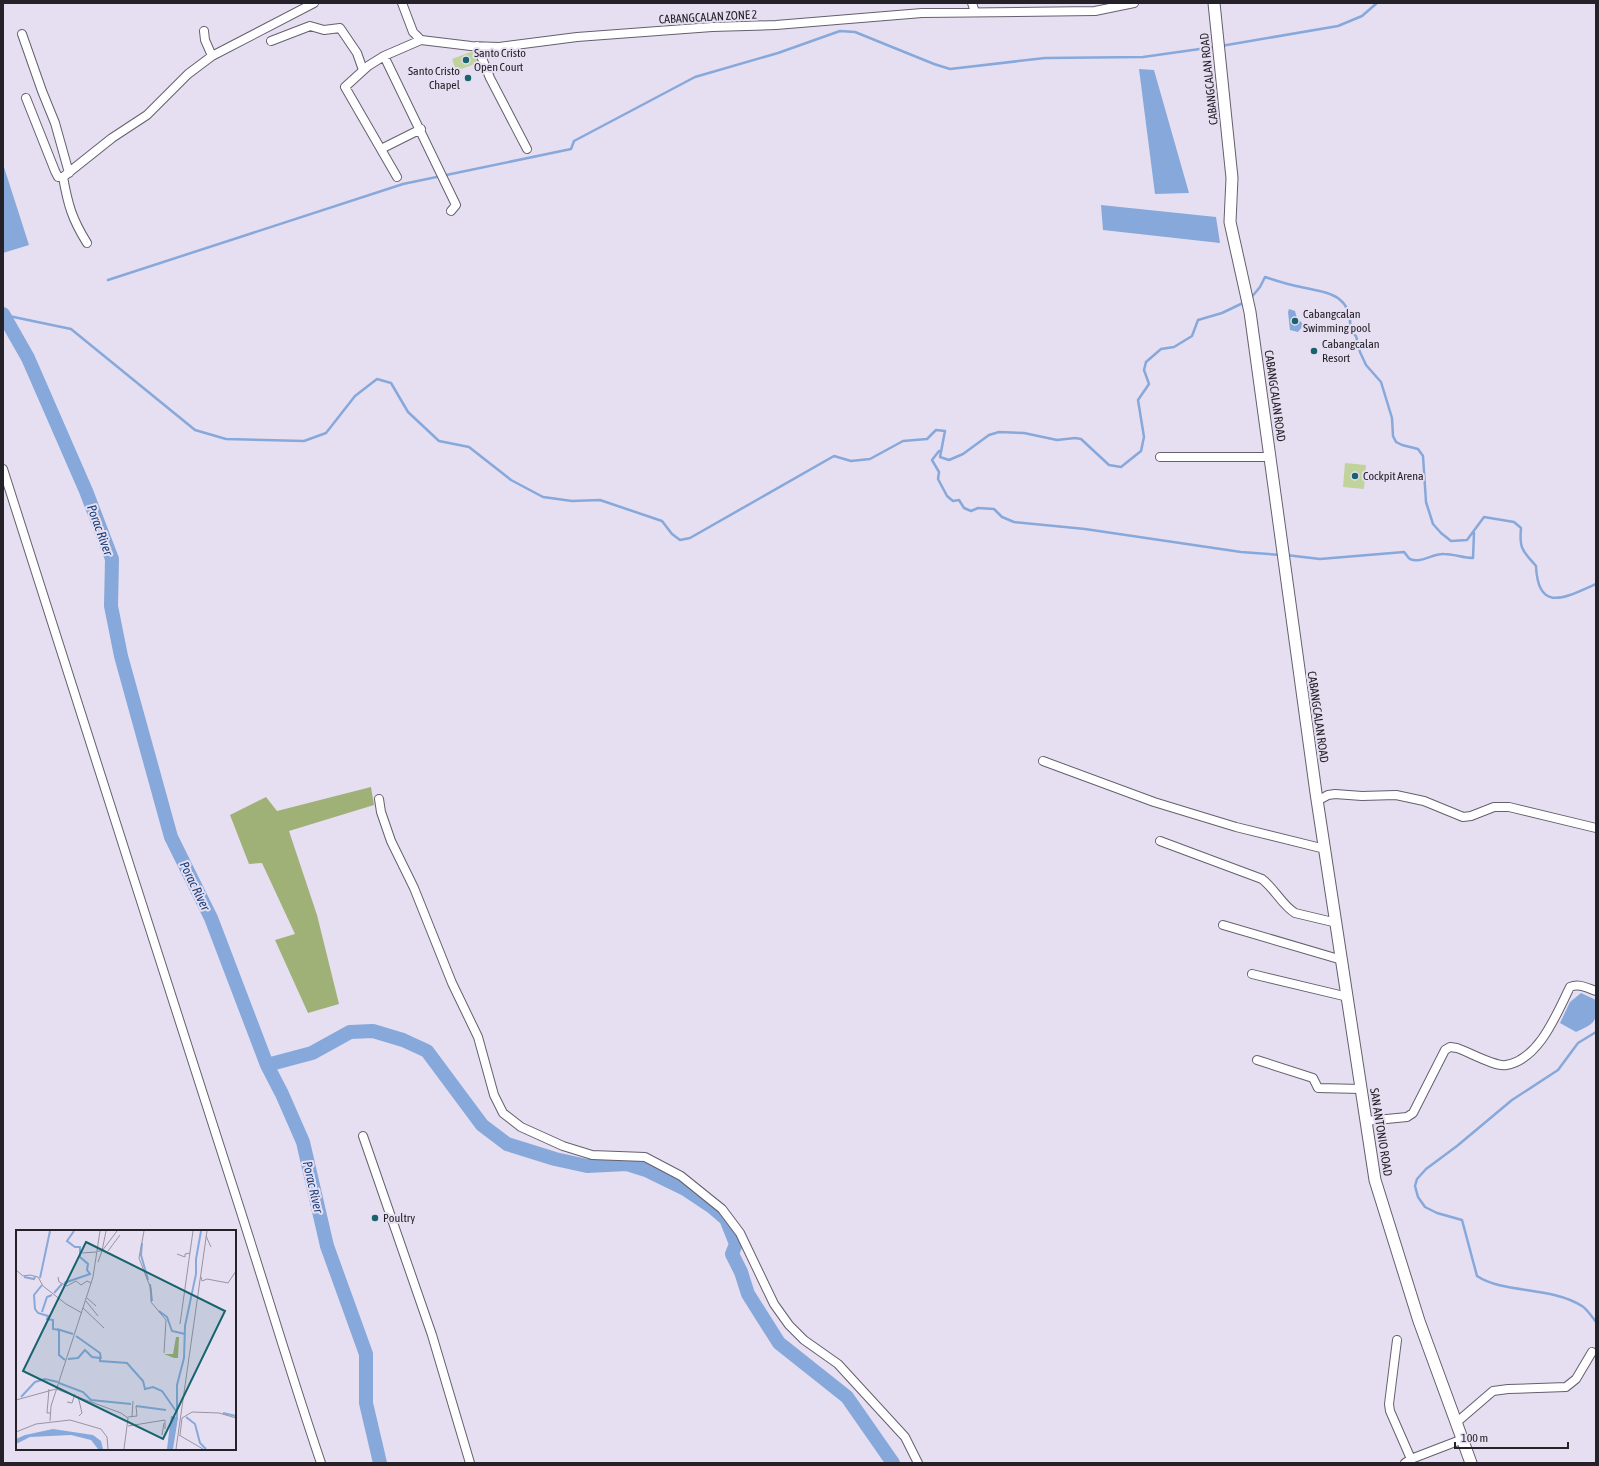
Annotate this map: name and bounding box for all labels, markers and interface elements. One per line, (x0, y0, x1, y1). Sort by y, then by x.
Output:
street label: CABANGCALAN ZONE 2 (658, 7, 758, 27)
street label: CABANGCALAN ROAD (1197, 32, 1221, 126)
place label: Santo Cristo Open Court (474, 46, 526, 74)
marker: Santo Cristo Open Court (461, 55, 471, 65)
place label: Santo Cristo Chapel (408, 64, 461, 92)
marker: Santo Cristo Chapel (463, 73, 473, 83)
place label: Cabangcalan Swimming pool (1303, 307, 1371, 335)
marker: Cabangcalan Swimming pool (1290, 316, 1300, 326)
place label: Cabangcalan Resort (1322, 337, 1380, 365)
marker: Cabangcalan Resort (1309, 346, 1319, 356)
street label: CABANGCALAN ROAD (1262, 349, 1288, 443)
place label: Cockpit Arena (1363, 469, 1424, 483)
marker: Cockpit Arena (1350, 471, 1360, 481)
water label: Porac River (84, 503, 116, 559)
street label: CABANGCALAN ROAD (1305, 670, 1331, 764)
water label: Porac River (177, 859, 214, 914)
street label: SAN ANTONIO ROAD (1367, 1087, 1395, 1177)
water label: Porac River (300, 1160, 327, 1216)
place label: Poultry (383, 1211, 415, 1225)
marker: Poultry (370, 1213, 380, 1223)
inset map (16, 1230, 236, 1450)
scale bar (1455, 1424, 1568, 1450)
text: 100 m (1461, 1431, 1488, 1445)

